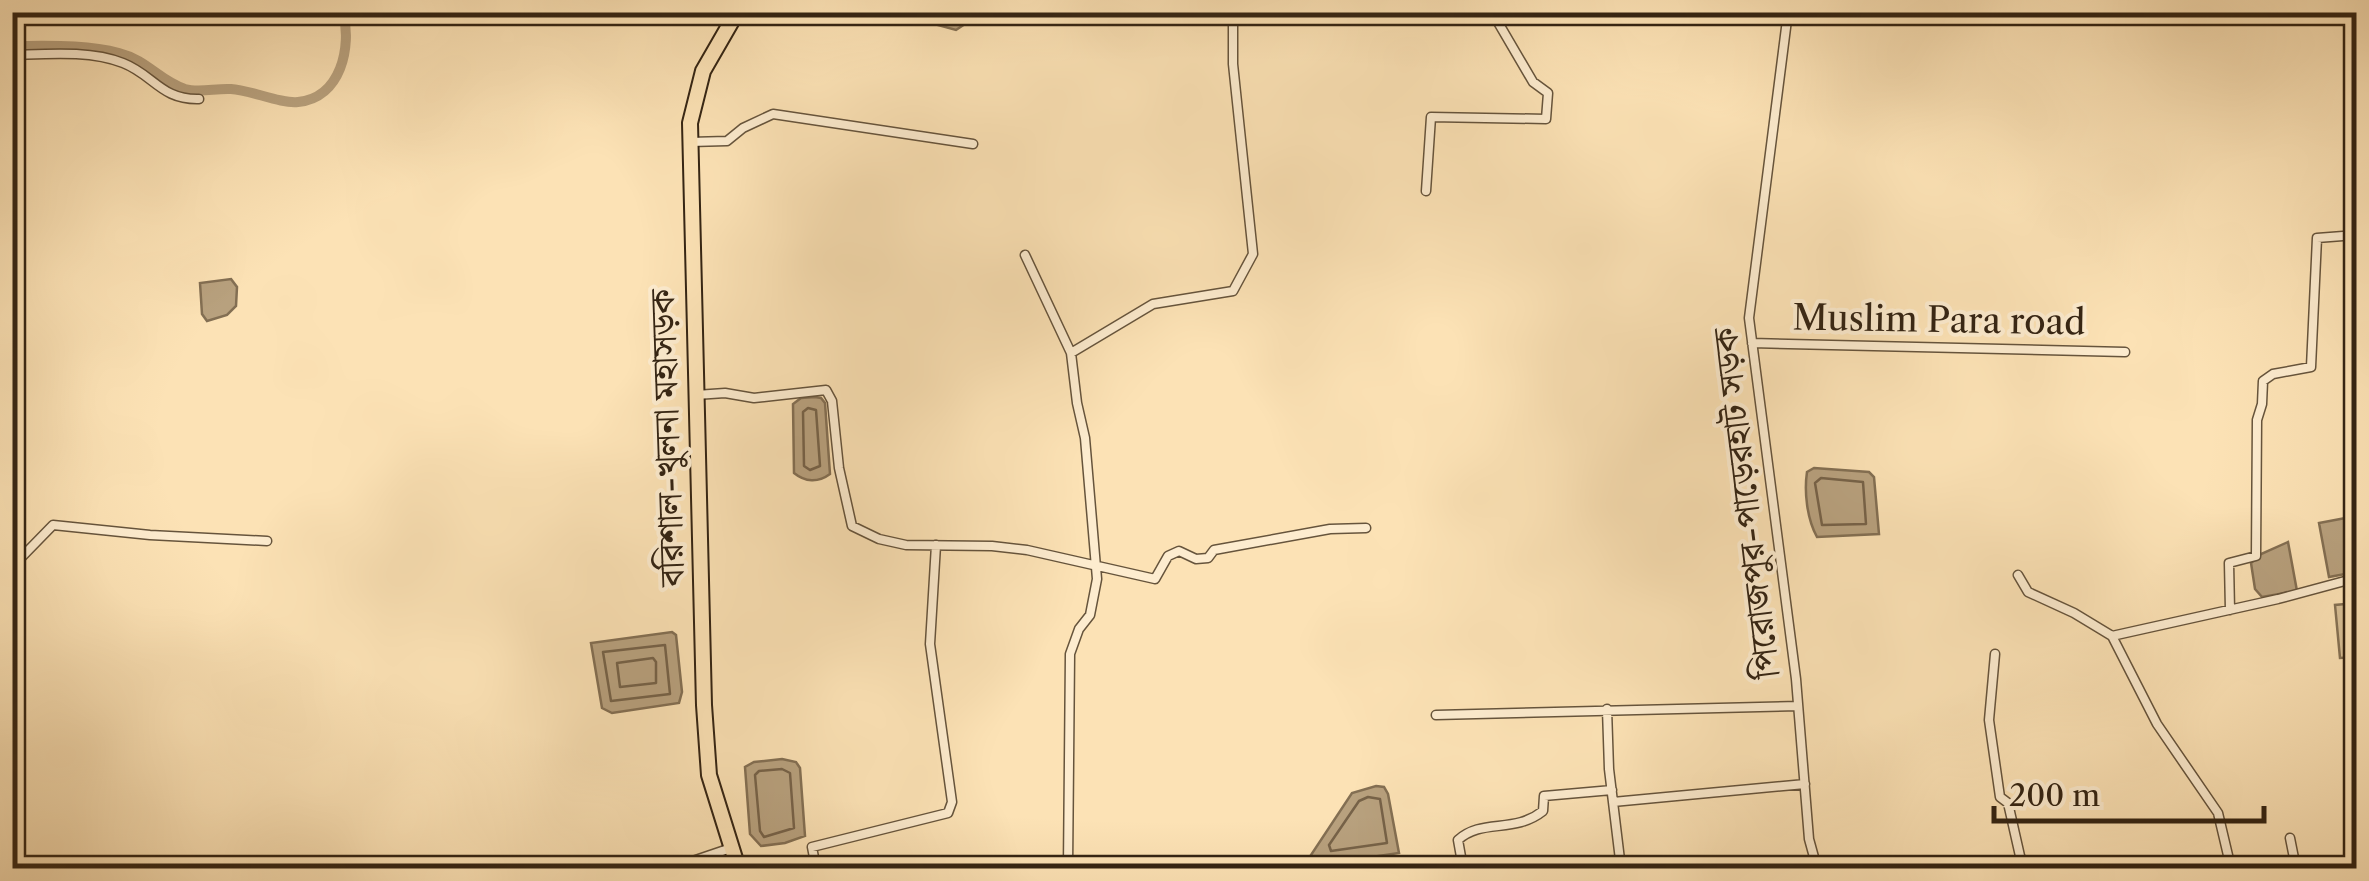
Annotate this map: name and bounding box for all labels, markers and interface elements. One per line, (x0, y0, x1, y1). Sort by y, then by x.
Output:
street label: বরিশাল-খুলনা মহাসড়ক (640, 287, 694, 589)
street label: Muslim Para road (1792, 295, 2086, 344)
street label: পিরোজপুর-পাড়েরহাট সড়ক (1703, 324, 1789, 683)
scale bar (1994, 761, 2264, 823)
text: 200 m (2009, 777, 2100, 814)

